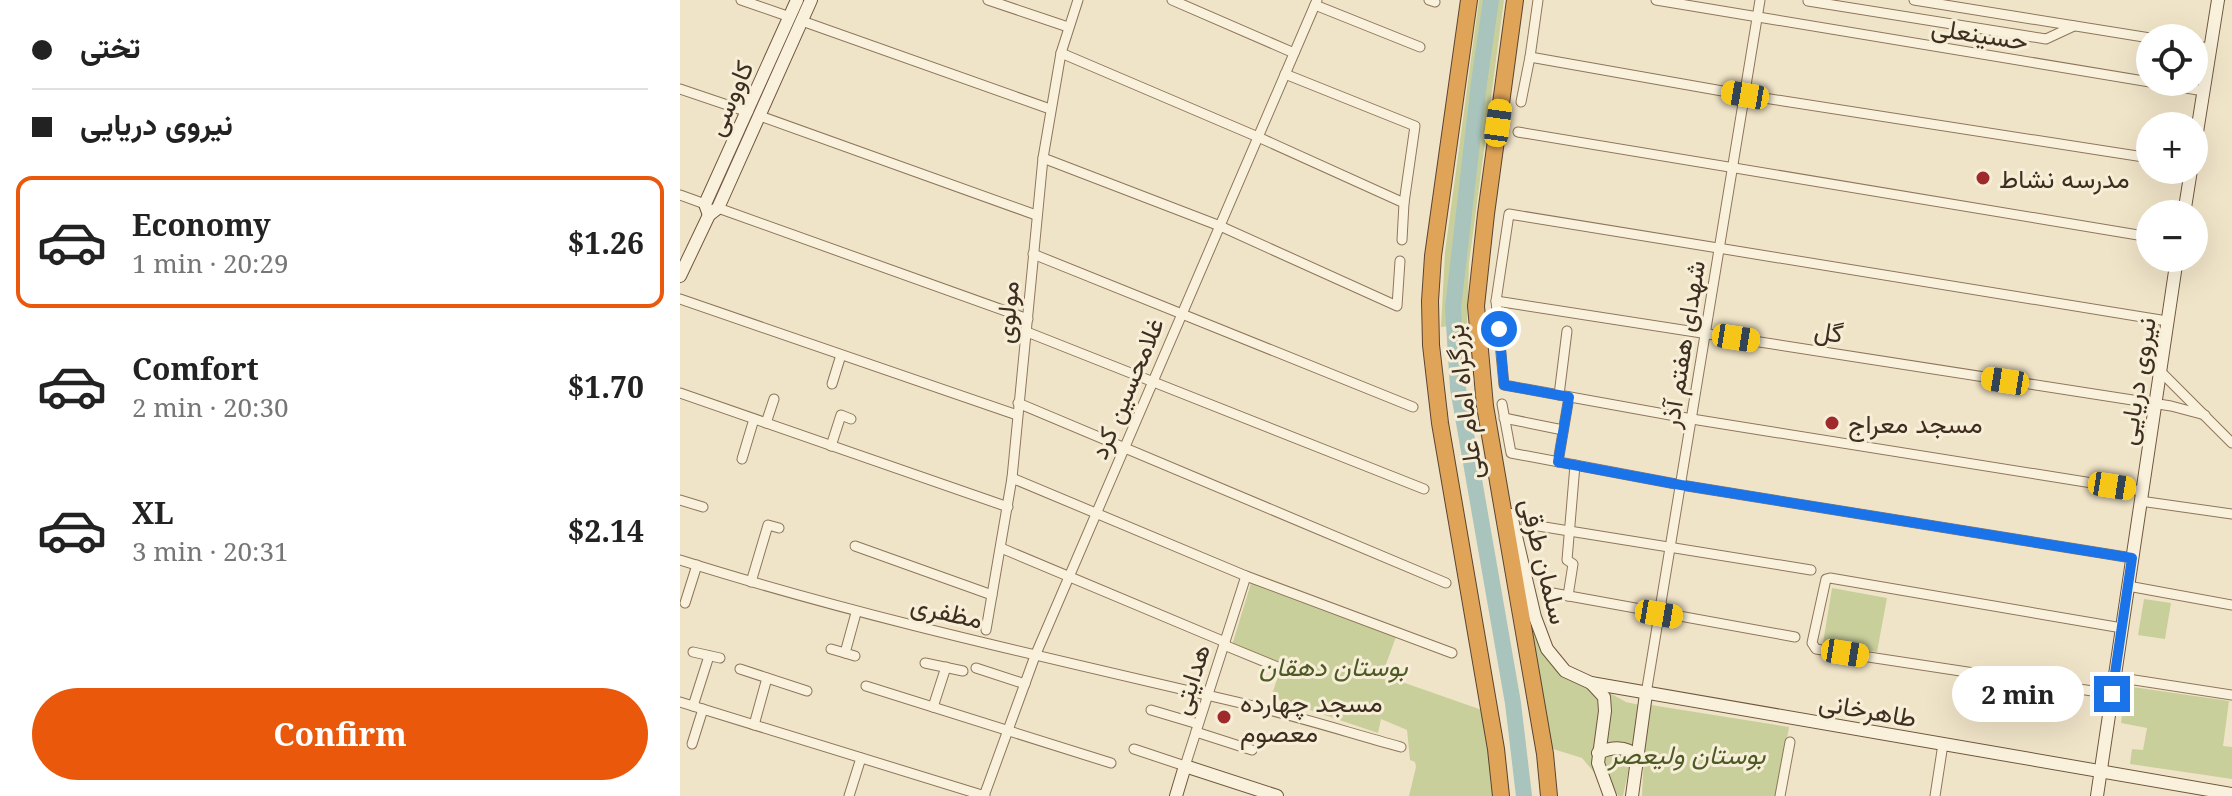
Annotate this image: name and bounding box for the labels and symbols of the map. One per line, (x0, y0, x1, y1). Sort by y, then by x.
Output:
street label: حسینعلی (1929, 8, 2031, 58)
street label: کاووسی (697, 55, 761, 141)
car (1719, 79, 1771, 111)
car (1483, 98, 1513, 148)
place label: مدرسه نشاط (1999, 160, 2130, 196)
marker: مدرسه نشاط (1974, 169, 1992, 187)
street label: شهدای هفتم آذر (1651, 258, 1713, 431)
street label: مولوی (985, 279, 1027, 345)
route start (1481, 311, 1517, 347)
street label: گل (1812, 311, 1846, 351)
street label: غلامحسین کرد (1080, 312, 1172, 464)
street label: نیروی دریایی (2108, 315, 2164, 447)
street label: بزرگراه امام علی (1436, 322, 1490, 482)
car (1710, 322, 1762, 354)
car (1979, 365, 2031, 397)
place label: مسجد معراج (1848, 405, 1983, 442)
marker: مسجد معراج (1823, 414, 1841, 432)
car (2086, 470, 2138, 502)
street label: سلمان طرقی (1512, 494, 1578, 628)
street label: مظفری (908, 585, 986, 637)
car (1633, 598, 1685, 630)
car (1819, 637, 1871, 669)
street label: هدایتی (1162, 639, 1218, 719)
park label: بوستان دهقان (1259, 648, 1409, 684)
callout: 2 min (1952, 666, 2084, 722)
route end (2094, 676, 2130, 712)
street label: طاهرخانی (1816, 683, 1920, 735)
place label: مسجد چهارده معصوم (1240, 684, 1383, 750)
marker: مسجد چهارده معصوم (1215, 708, 1233, 726)
park label: بوستان ولیعصر (1607, 736, 1767, 772)

